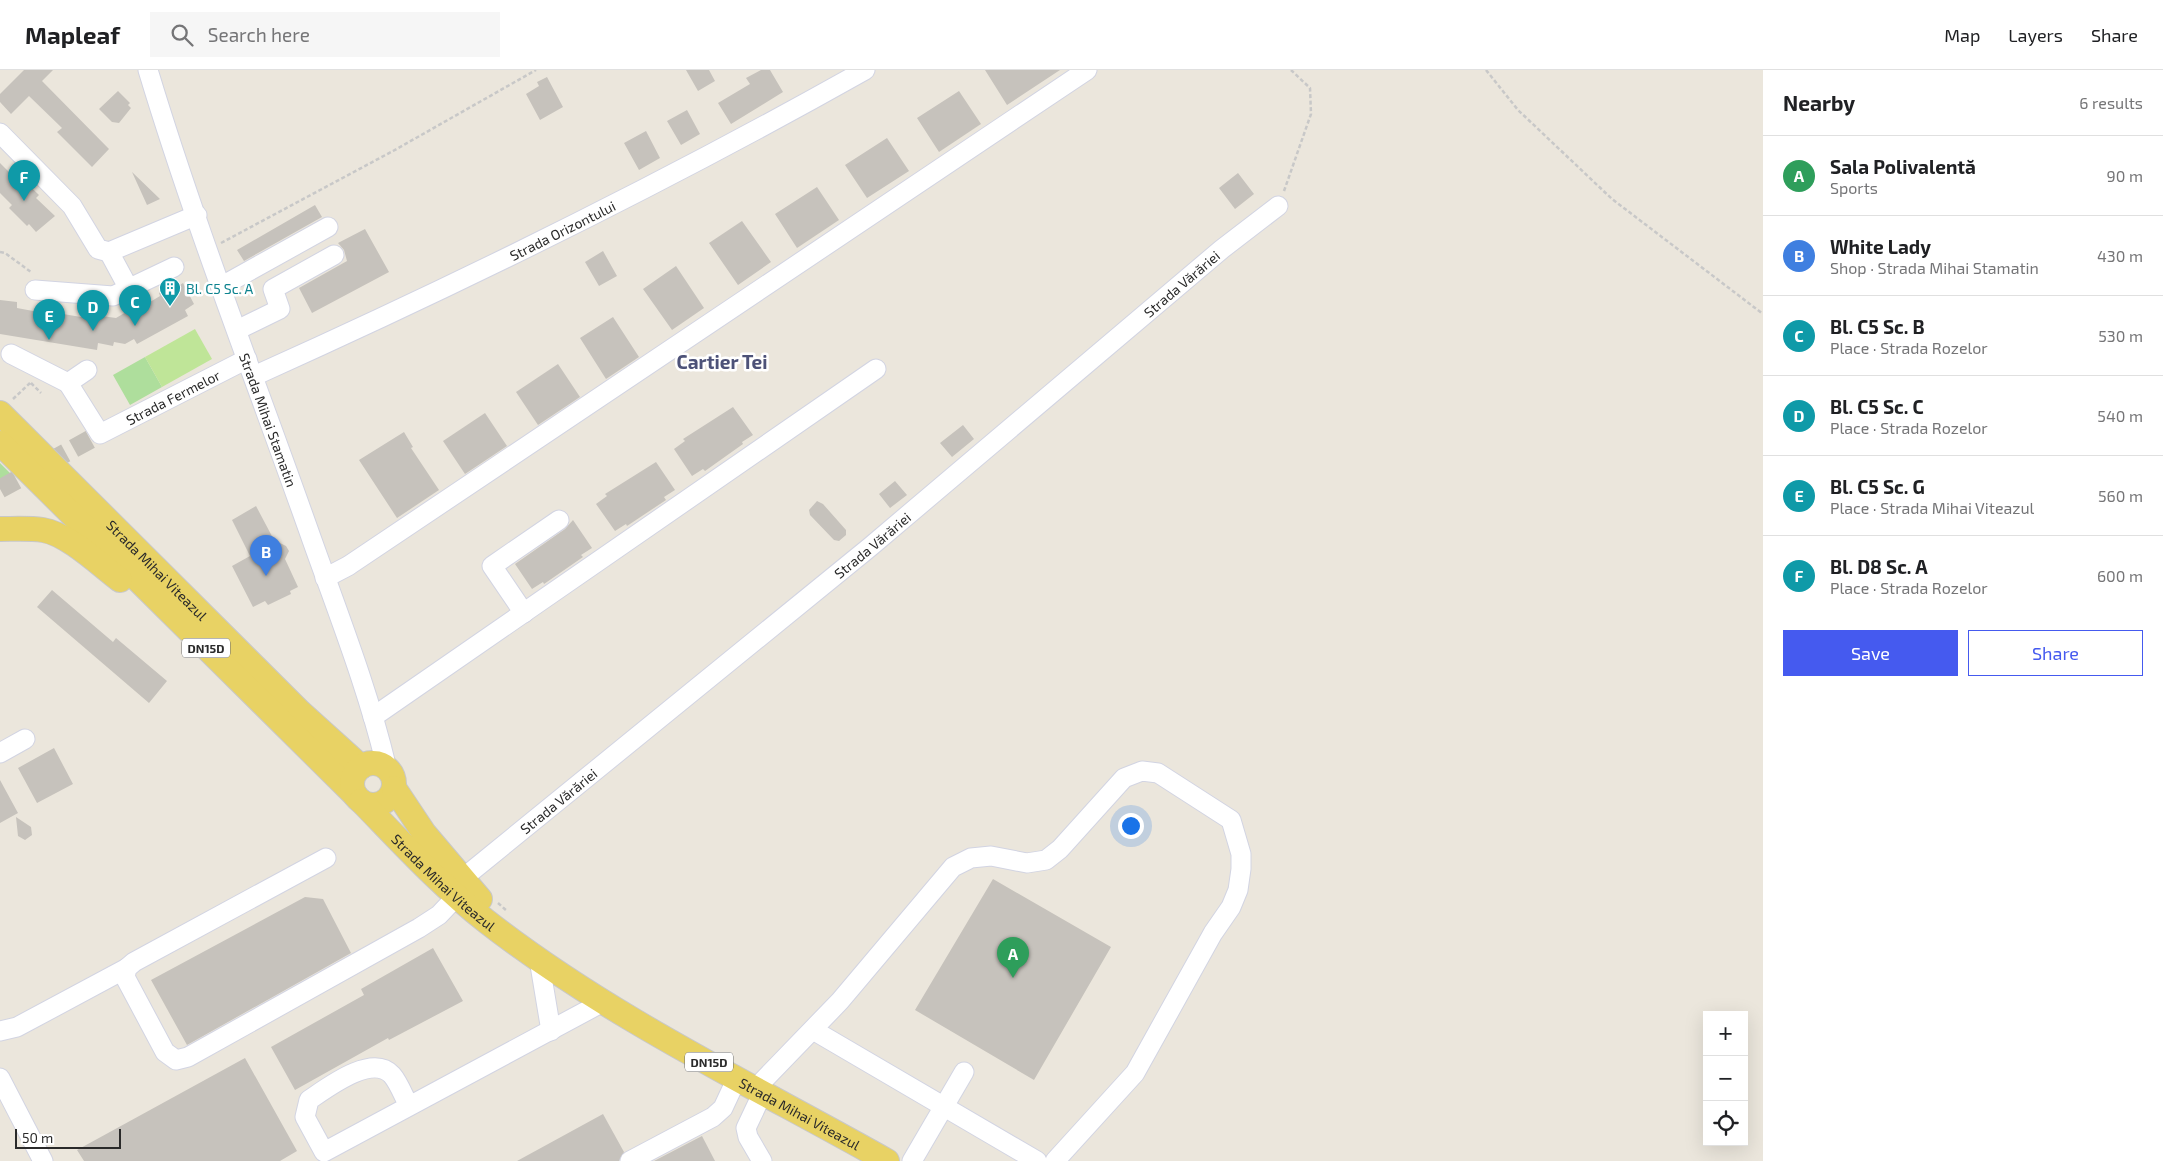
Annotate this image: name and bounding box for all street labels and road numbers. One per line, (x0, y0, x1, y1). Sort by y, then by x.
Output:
street label: Strada Orizontului (507, 197, 618, 264)
street label: Strada Vărăriei (1140, 246, 1223, 320)
street label: Strada Mihai Stamatin (237, 350, 301, 489)
street label: Strada Fermelor (123, 366, 223, 428)
street label: Strada Vărăriei (830, 508, 914, 581)
street label: Strada Mihai Viteazul (103, 516, 212, 624)
road number: DN15D (182, 638, 230, 658)
street label: Strada Vărăriei (516, 764, 600, 837)
street label: Strada Mihai Viteazul (388, 830, 500, 934)
road number: DN15D (685, 1052, 733, 1072)
street label: Strada Mihai Viteazul (737, 1074, 864, 1153)

